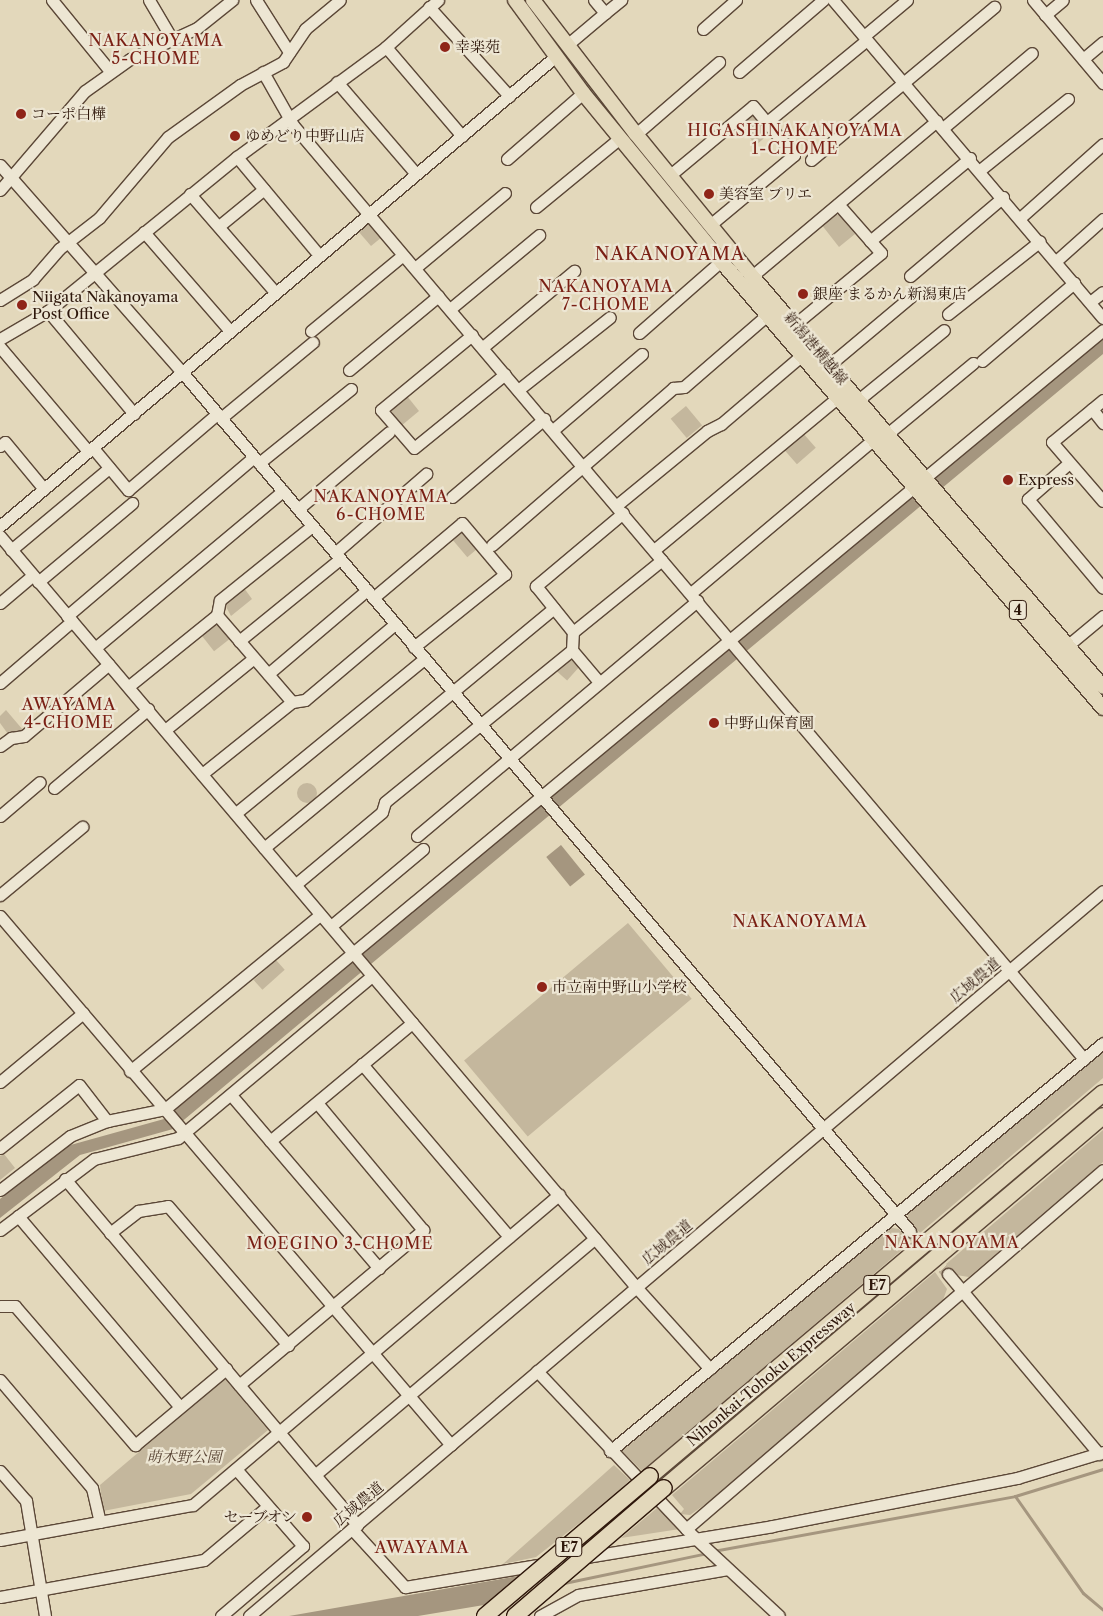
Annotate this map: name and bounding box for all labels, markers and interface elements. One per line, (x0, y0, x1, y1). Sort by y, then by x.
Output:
district label: NAKANOYAMA 5-CHOME (87, 30, 225, 68)
place label: 幸楽苑 (455, 38, 500, 56)
marker: 幸楽苑 (439, 41, 451, 53)
place label: コーポ白樺 (31, 105, 106, 123)
marker: コーポ白樺 (15, 108, 27, 120)
district label: HIGASHINAKANOYAMA 1-CHOME (685, 120, 905, 158)
place label: ゆめどり中野山店 (245, 127, 365, 145)
marker: ゆめどり中野山店 (229, 130, 241, 142)
place label: 美容室 プリエ (719, 185, 813, 203)
marker: 美容室 プリエ (703, 188, 715, 200)
district label: NAKANOYAMA (593, 243, 747, 265)
district label: NAKANOYAMA 7-CHOME (537, 276, 675, 314)
place label: 銀座 まるかん新潟東店 (813, 285, 967, 303)
place label: Niigata Nakanoyama Post Office (32, 287, 178, 322)
marker: 銀座 まるかん新潟東店 (797, 288, 809, 300)
marker: Niigata Nakanoyama Post Office (16, 299, 28, 311)
street label: 新潟港横越線 (780, 308, 852, 388)
place label: Express (1018, 471, 1074, 489)
marker: Express (1002, 474, 1014, 486)
district label: NAKANOYAMA 6-CHOME (312, 486, 450, 524)
road number: 4 (1008, 598, 1028, 622)
district label: AWAYAMA 4-CHOME (21, 694, 117, 732)
place label: 中野山保育園 (724, 714, 814, 732)
marker: 中野山保育園 (708, 717, 720, 729)
district label: NAKANOYAMA (731, 911, 869, 931)
street label: 広域農道 (946, 954, 1004, 1006)
place label: 市立南中野山小学校 (552, 978, 687, 996)
marker: 市立南中野山小学校 (536, 981, 548, 993)
street label: 広域農道 (638, 1216, 696, 1268)
district label: NAKANOYAMA (883, 1232, 1021, 1252)
district label: MOEGINO 3-CHOME (245, 1233, 435, 1253)
road number: E7 (863, 1274, 891, 1296)
street label: Nihonkai-Tohoku Expressway (683, 1298, 859, 1450)
park label: 萌木野公園 (147, 1448, 221, 1466)
street label: 広域農道 (329, 1478, 387, 1530)
place label: セーブオン (223, 1508, 297, 1526)
marker: セーブオン (301, 1511, 313, 1523)
road number: E7 (555, 1535, 583, 1558)
district label: AWAYAMA (374, 1537, 470, 1557)

